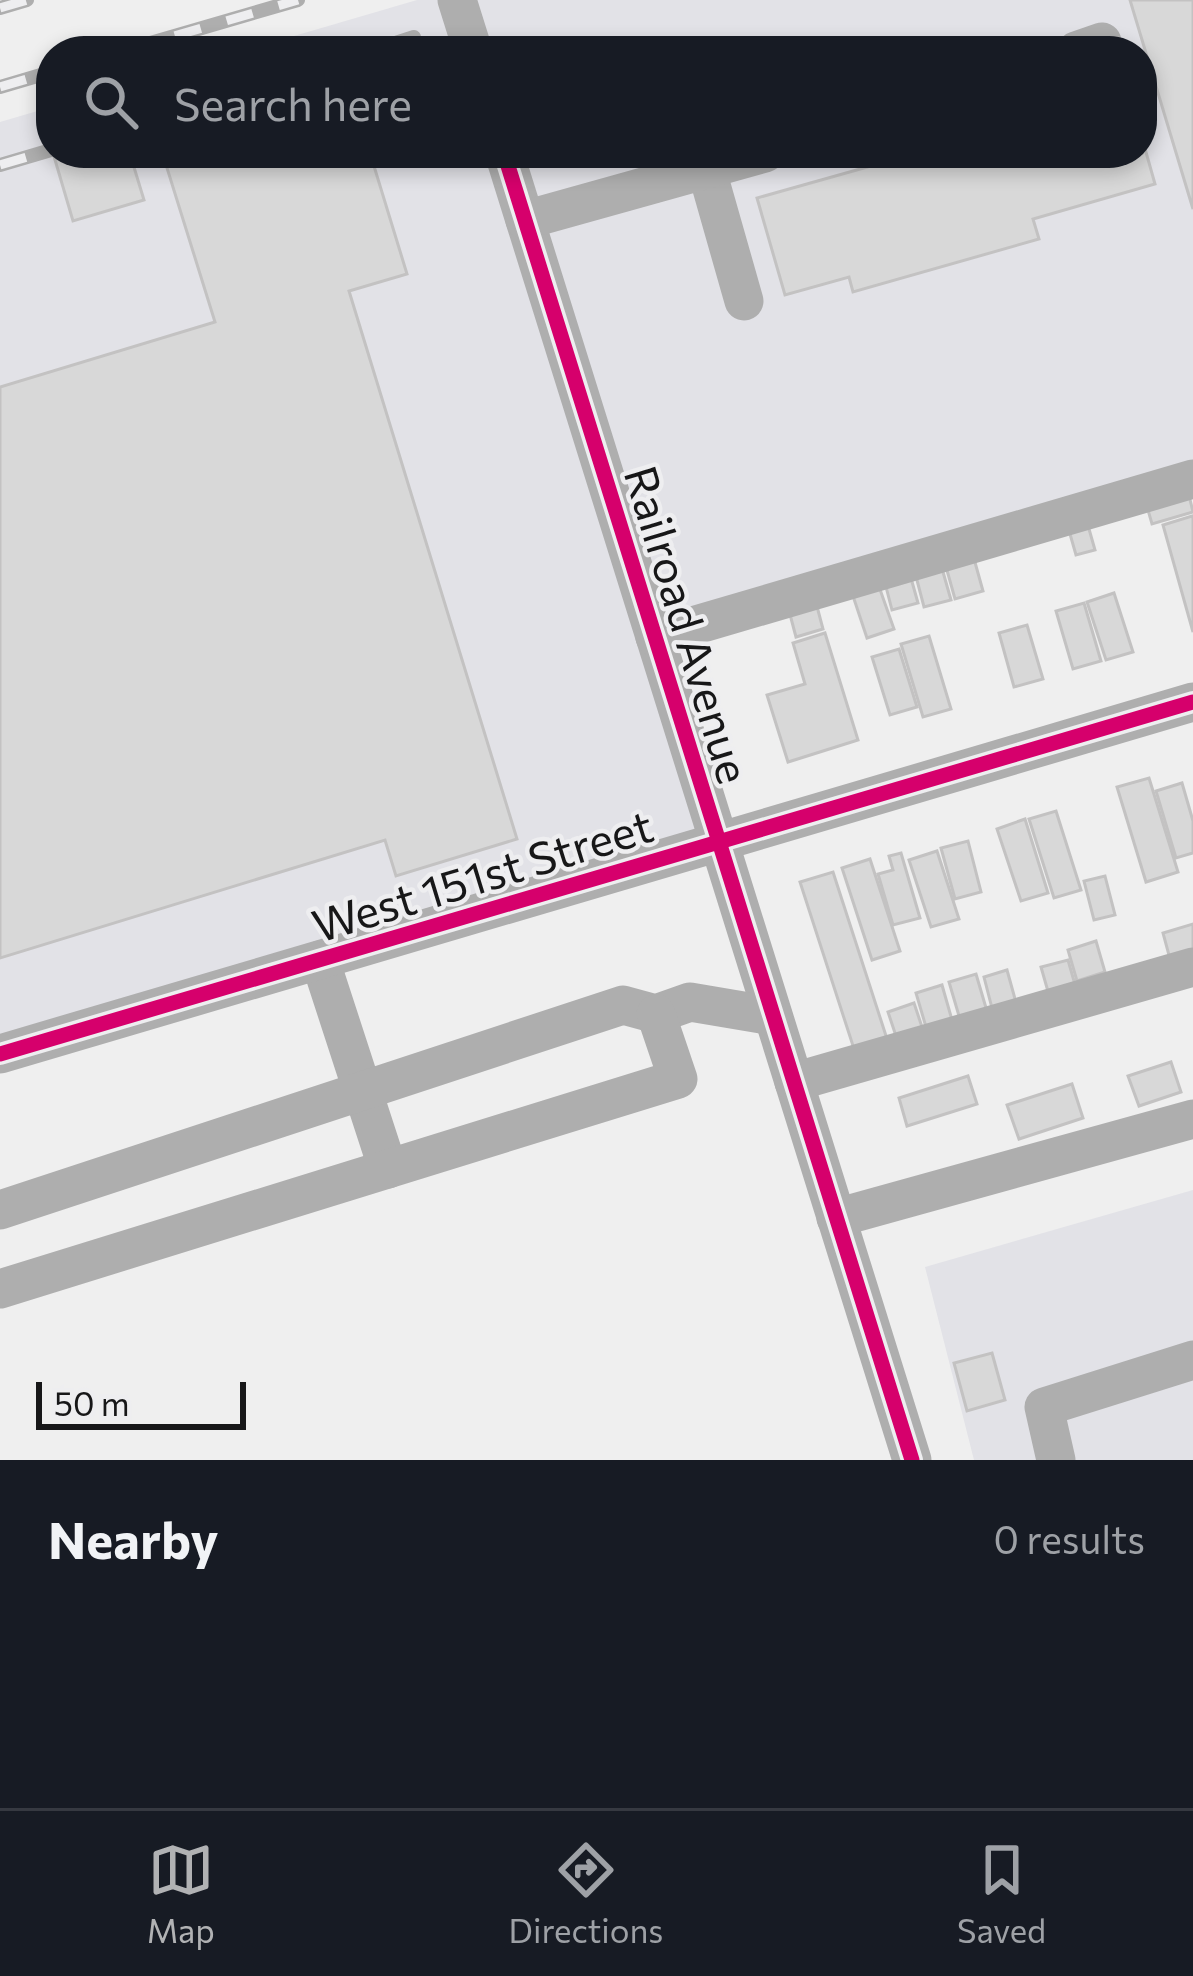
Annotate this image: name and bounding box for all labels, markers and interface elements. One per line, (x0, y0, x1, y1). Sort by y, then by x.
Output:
search box (36, 36, 1157, 168)
icon: search (78, 69, 144, 135)
text: Search here (174, 75, 412, 130)
street label: Railroad Avenue (615, 459, 763, 789)
street label: West 151st Street (305, 796, 659, 952)
scale bar (36, 1376, 246, 1429)
text: 50 m (54, 1382, 130, 1423)
text: Nearby (48, 1507, 218, 1570)
text: 0 results (993, 1514, 1145, 1562)
tab: Map (147, 1837, 215, 1950)
tab: Directions (509, 1837, 663, 1950)
tab: Saved (957, 1837, 1046, 1950)

